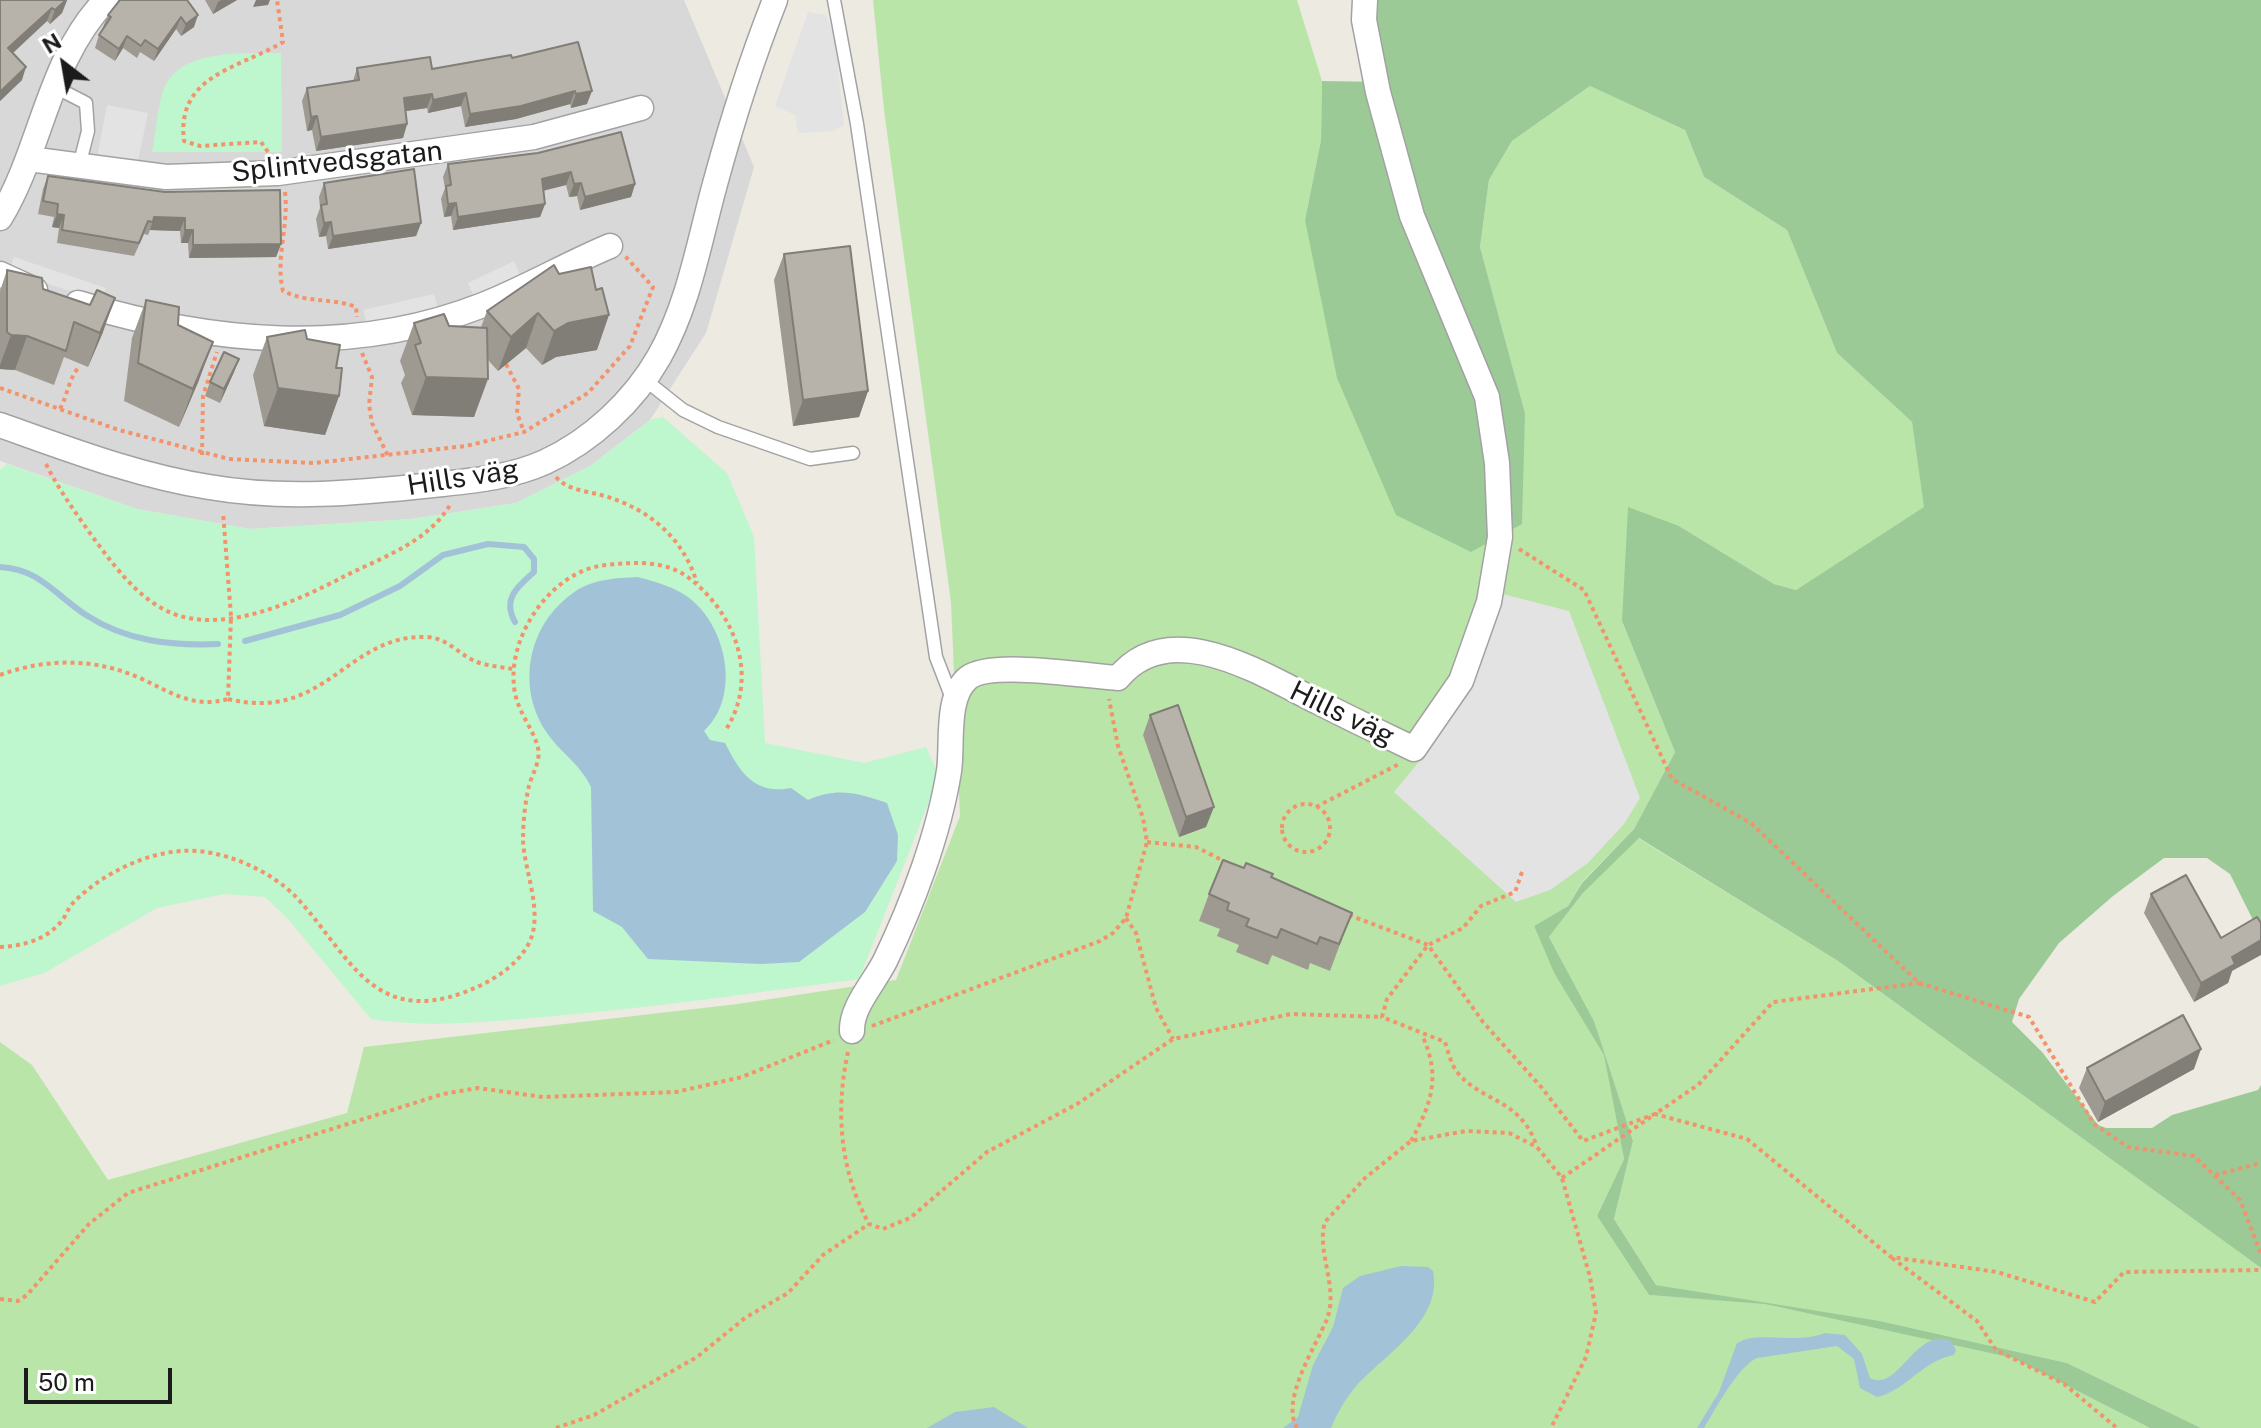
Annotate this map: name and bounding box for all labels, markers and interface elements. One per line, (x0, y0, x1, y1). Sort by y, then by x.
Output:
north arrow (24, 24, 104, 104)
text: N (38, 28, 66, 59)
street label: Splintvedsgatan (230, 134, 444, 190)
street label: Hills väg (405, 453, 521, 503)
street label: Hills väg (1284, 674, 1400, 754)
scale bar (28, 1352, 176, 1402)
text: 50 m (38, 1368, 95, 1396)

